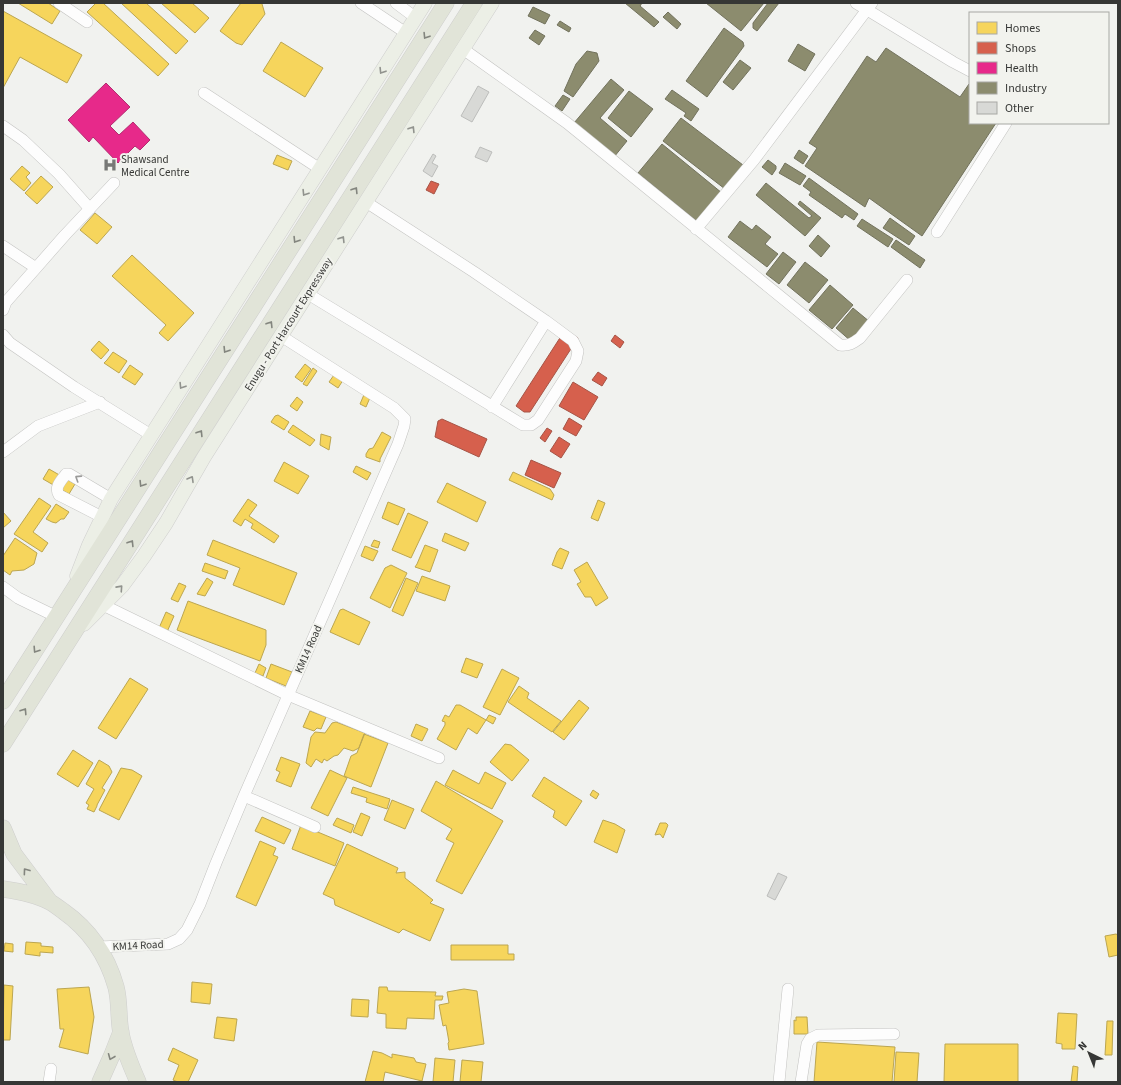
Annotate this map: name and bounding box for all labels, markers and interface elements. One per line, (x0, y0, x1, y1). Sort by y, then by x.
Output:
legend (969, 12, 1109, 124)
text: Homes (1005, 20, 1040, 37)
one-way arrow (423, 32, 430, 39)
text: Shops (1005, 40, 1036, 57)
text: Health (1005, 60, 1038, 77)
one-way arrow (379, 67, 386, 74)
text: Industry (1005, 80, 1047, 97)
text: Other (1005, 100, 1035, 117)
one-way arrow (407, 126, 415, 133)
place label: Shawsand Medical Centre (121, 152, 190, 180)
hospital icon: Shawsand Medical Centre (102, 157, 118, 173)
one-way arrow (350, 187, 358, 194)
one-way arrow (302, 189, 309, 196)
one-way arrow (293, 236, 301, 243)
one-way arrow (338, 236, 345, 243)
street label: Enugu - Port Harcourt Expressway (241, 255, 336, 394)
one-way arrow (265, 321, 272, 328)
one-way arrow (224, 346, 231, 353)
one-way arrow (180, 381, 187, 388)
one-way arrow (196, 430, 203, 437)
one-way arrow (75, 475, 82, 483)
one-way arrow (187, 476, 194, 483)
one-way arrow (139, 479, 146, 486)
one-way arrow (126, 540, 134, 547)
one-way arrow (115, 585, 123, 593)
street label: KM14 Road (291, 623, 326, 676)
one-way arrow (33, 646, 40, 653)
one-way arrow (19, 708, 27, 715)
one-way arrow (24, 869, 31, 876)
street label: KM14 Road (112, 937, 164, 954)
north arrow (1069, 1033, 1109, 1073)
text: N (1075, 1038, 1090, 1054)
one-way arrow (108, 1054, 116, 1061)

